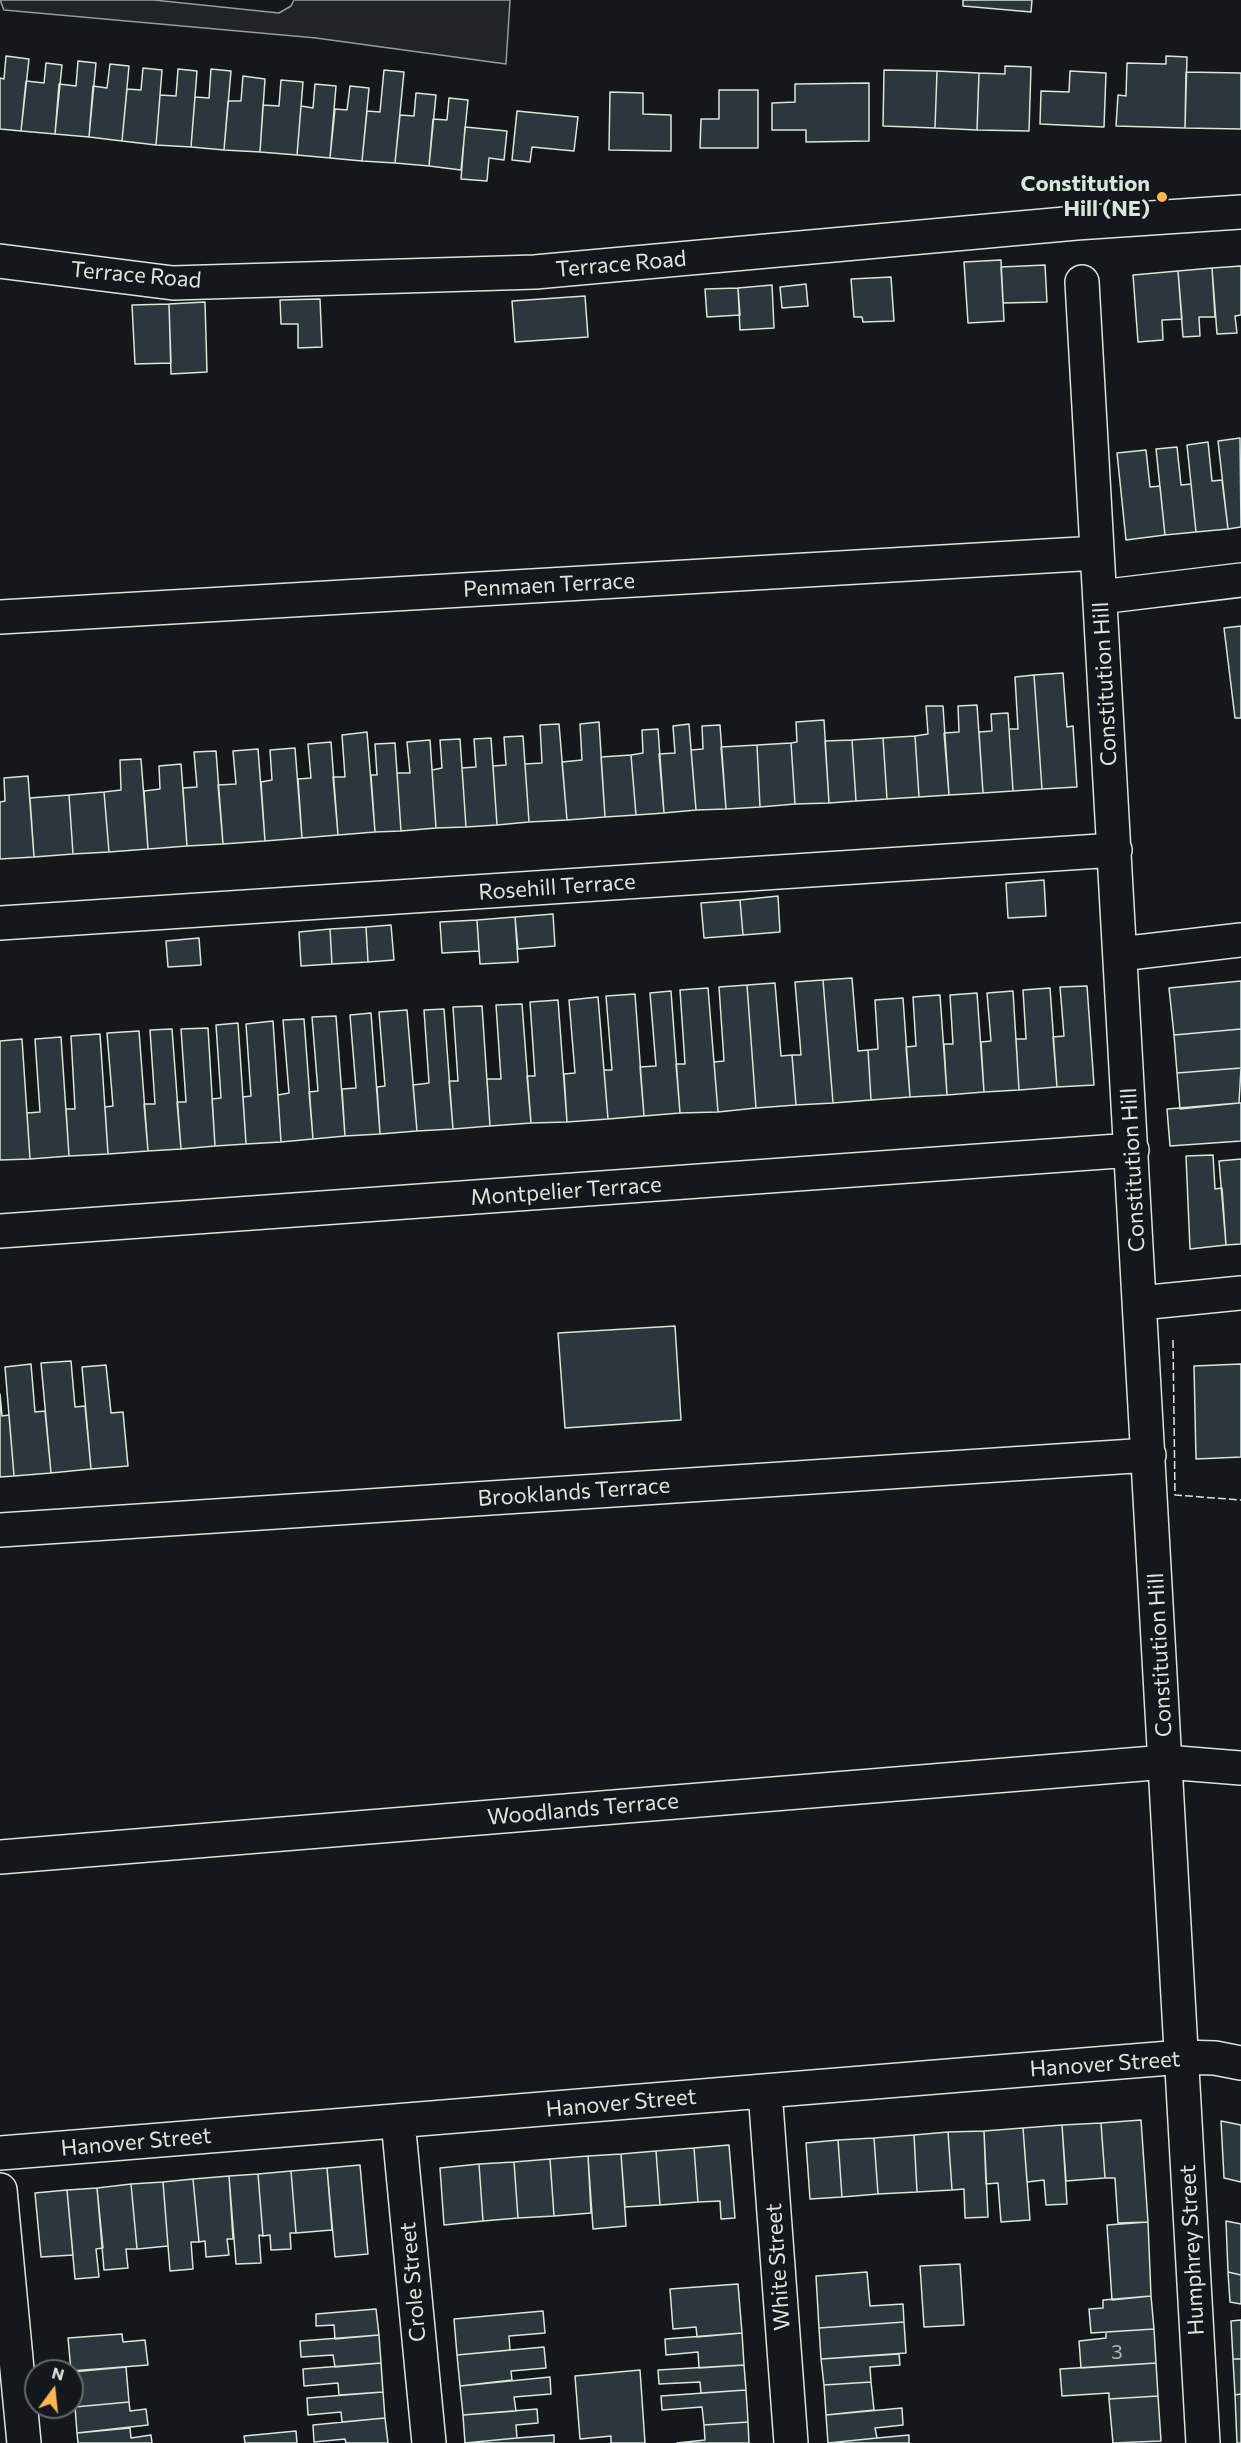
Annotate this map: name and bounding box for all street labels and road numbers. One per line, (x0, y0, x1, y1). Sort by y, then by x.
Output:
street label: Terrace Road (555, 245, 687, 283)
street label: Terrace Road (70, 256, 202, 294)
street label: Penmaen Terrace (462, 567, 636, 603)
street label: Constitution Hill (1088, 601, 1122, 767)
street label: Rosehill Terrace (477, 868, 637, 906)
street label: Constitution Hill (1116, 1087, 1150, 1253)
street label: Montpelier Terrace (470, 1171, 662, 1211)
street label: Brooklands Terrace (477, 1472, 671, 1512)
street label: Constitution Hill (1143, 1572, 1177, 1738)
street label: Woodlands Terrace (486, 1787, 680, 1831)
street label: Hanover Street (1029, 2046, 1181, 2082)
street label: Hanover Street (545, 2083, 697, 2123)
street label: Hanover Street (60, 2122, 212, 2162)
street label: Humphrey Street (1174, 2164, 1210, 2336)
street label: White Street (760, 2202, 796, 2332)
street label: Crole Street (395, 2221, 431, 2343)

